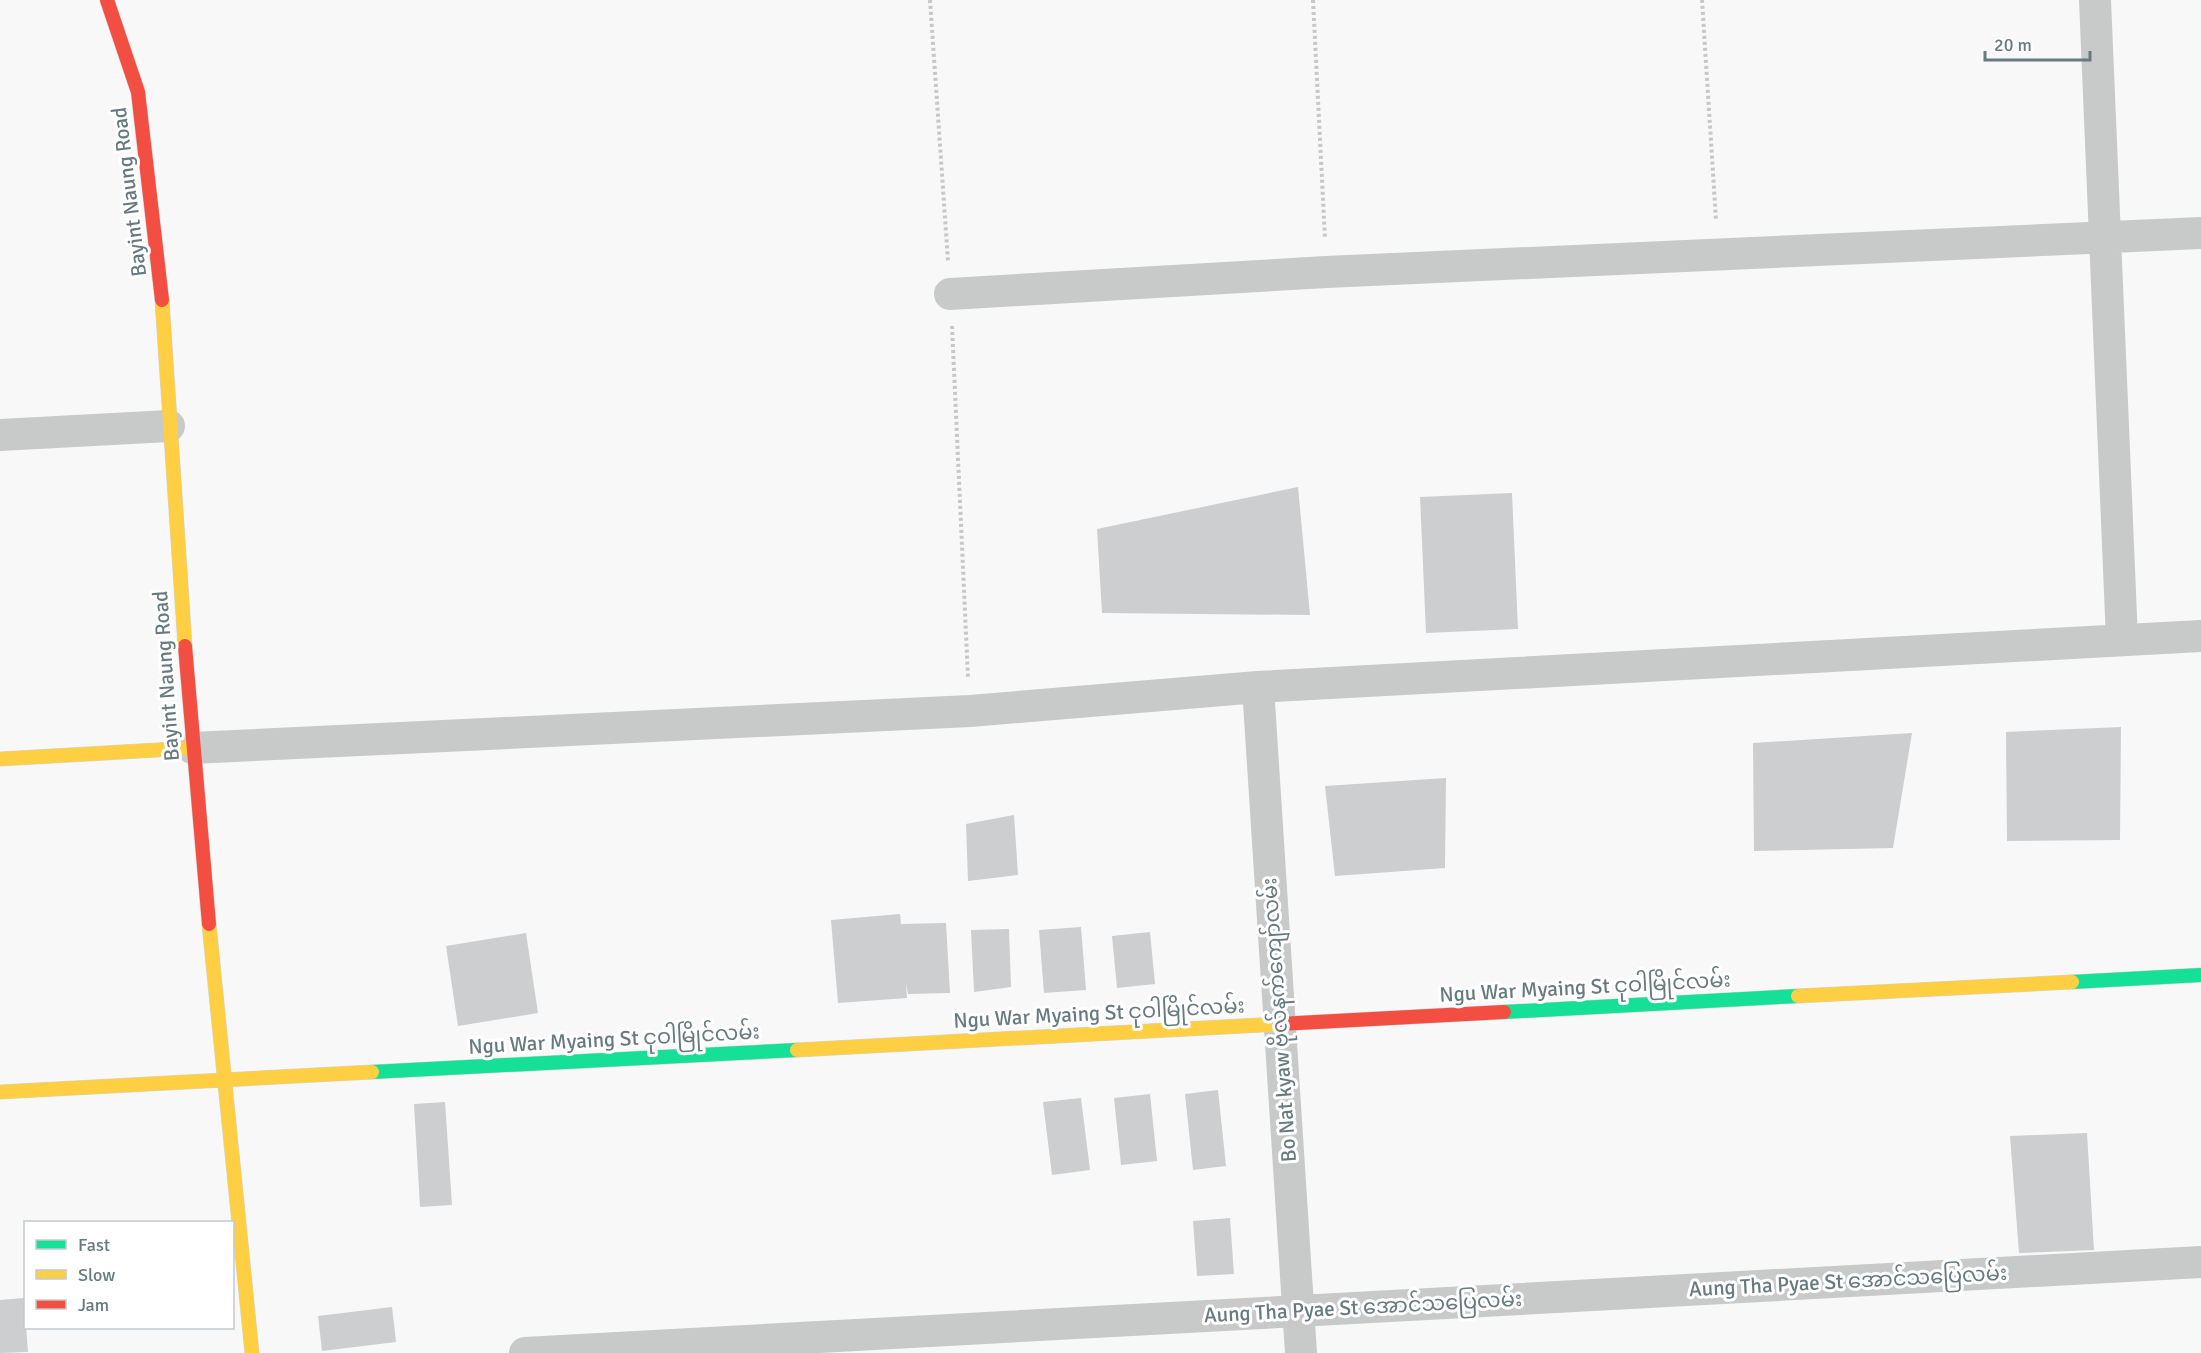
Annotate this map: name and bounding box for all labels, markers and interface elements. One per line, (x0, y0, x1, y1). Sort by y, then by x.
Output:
scale bar (1985, 24, 2090, 62)
text: 20 m (1994, 34, 2032, 56)
street label: Bayint Naung Road (106, 106, 152, 278)
street label: Bayint Naung Road (147, 590, 185, 762)
street label: Bo Nat kyaw ဗိုလ်နက်ကျော်လမ်း (1253, 876, 1307, 1163)
street label: Ngu War Myaing St ငုဝါမြိုင်လမ်း (1438, 963, 1732, 1012)
street label: Ngu War Myaing St ငုဝါမြိုင်လမ်း (952, 989, 1246, 1038)
street label: Ngu War Myaing St ငုဝါမြိုင်လမ်း (467, 1015, 761, 1064)
legend (24, 1221, 234, 1329)
text: Fast (78, 1234, 110, 1256)
street label: Aung Tha Pyae St အောင်သပြေလမ်း (1688, 1257, 2008, 1306)
text: Slow (78, 1264, 115, 1286)
street label: Aung Tha Pyae St အောင်သပြေလမ်း (1203, 1283, 1523, 1332)
text: Jam (78, 1294, 109, 1316)

